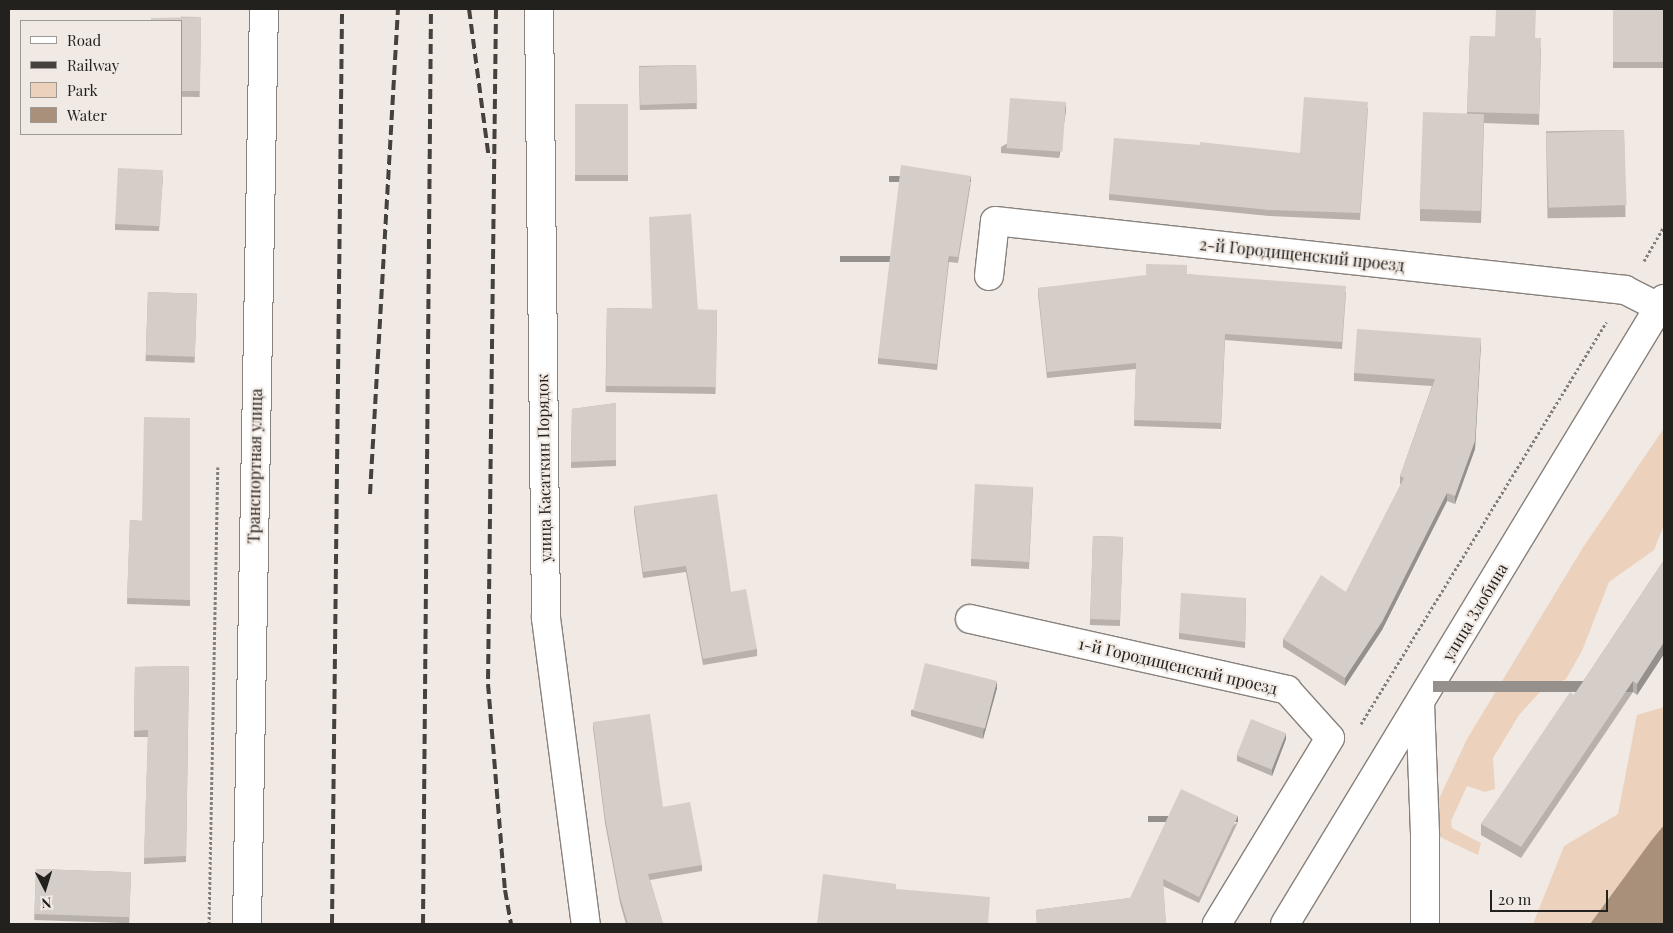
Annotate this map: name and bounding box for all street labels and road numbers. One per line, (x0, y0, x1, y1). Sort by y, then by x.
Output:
street label: 2-й Городищенский проезд (1199, 235, 1405, 275)
street label: улица Касаткин Порядок (533, 374, 555, 562)
street label: Транспортная улица (244, 388, 266, 544)
street label: улица Злобина (1438, 560, 1512, 664)
street label: 1-й Городищенский проезд (1077, 634, 1279, 698)

